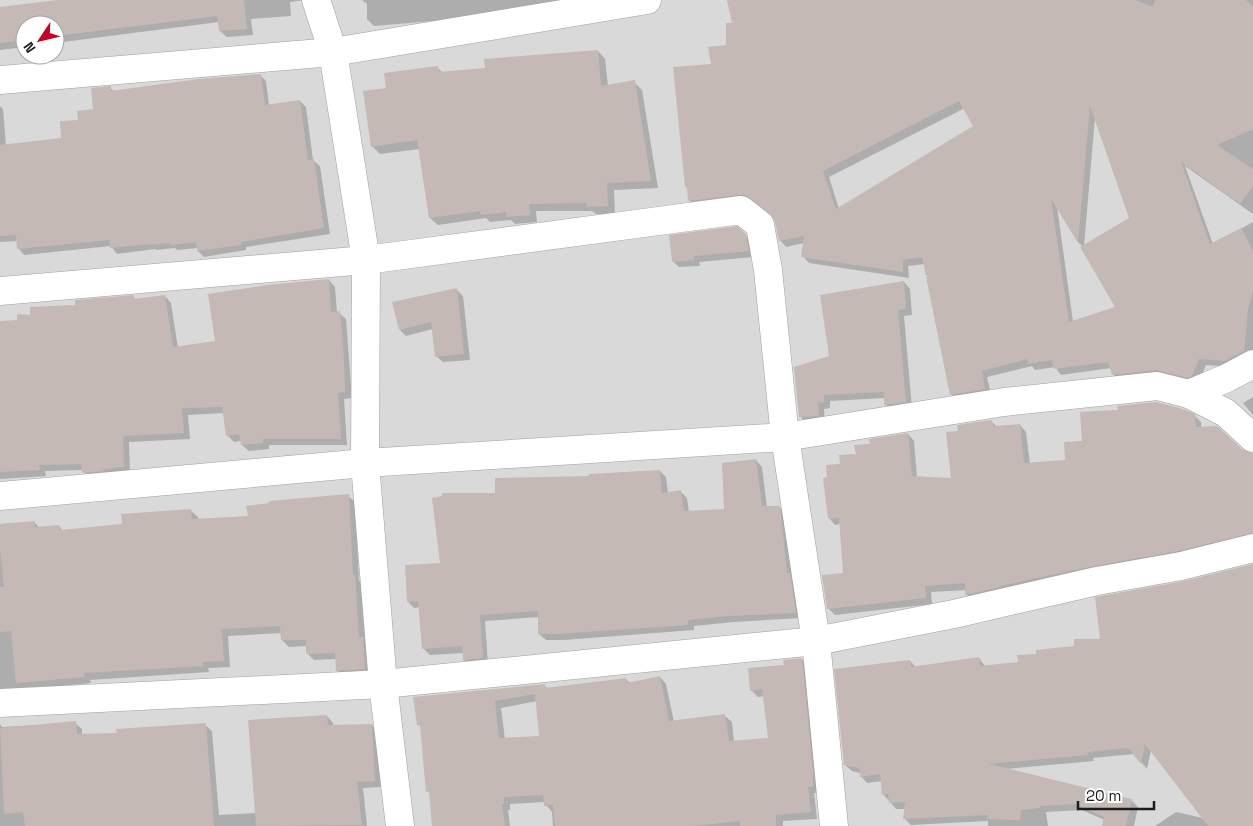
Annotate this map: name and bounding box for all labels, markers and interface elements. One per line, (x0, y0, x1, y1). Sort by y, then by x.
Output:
north arrow (15, 15, 65, 65)
text: N (19, 38, 39, 56)
scale bar (1078, 778, 1154, 810)
text: 20 m (1086, 786, 1121, 805)

